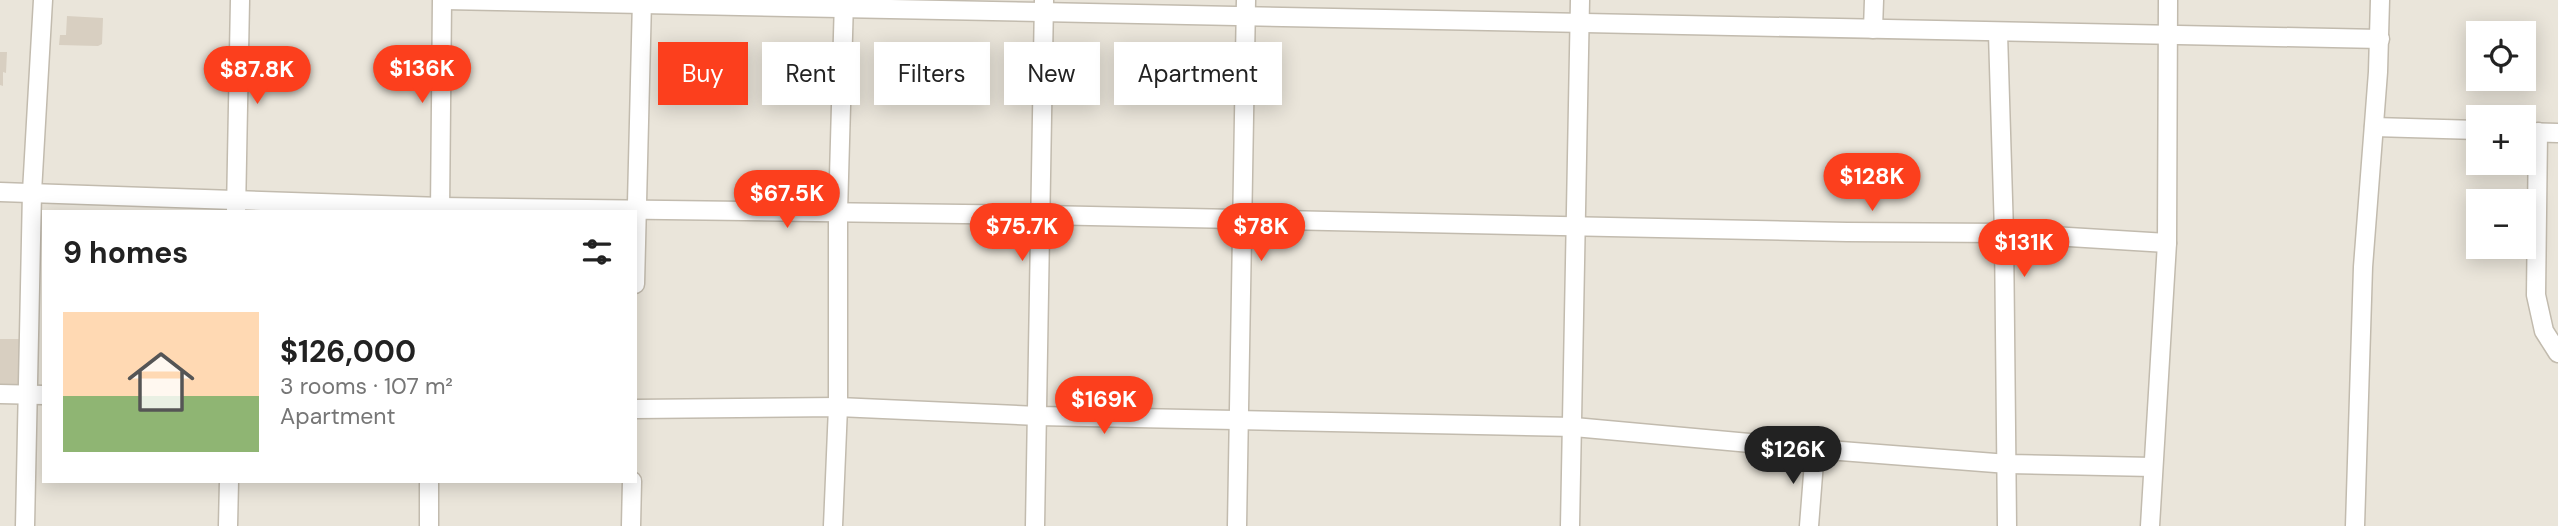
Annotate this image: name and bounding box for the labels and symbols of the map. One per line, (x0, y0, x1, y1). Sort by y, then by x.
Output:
pin: $87.8K (200, 46, 314, 106)
pin: $136K (373, 46, 471, 105)
pin: $128K (1823, 154, 1921, 213)
pin: $67.5K (730, 170, 844, 230)
pin: $75.7K (965, 204, 1079, 263)
pin: $78K (1220, 204, 1302, 263)
pin: $131K (1975, 219, 2073, 279)
pin: $169K (1055, 376, 1153, 436)
pin: $126K (1744, 426, 1842, 486)

